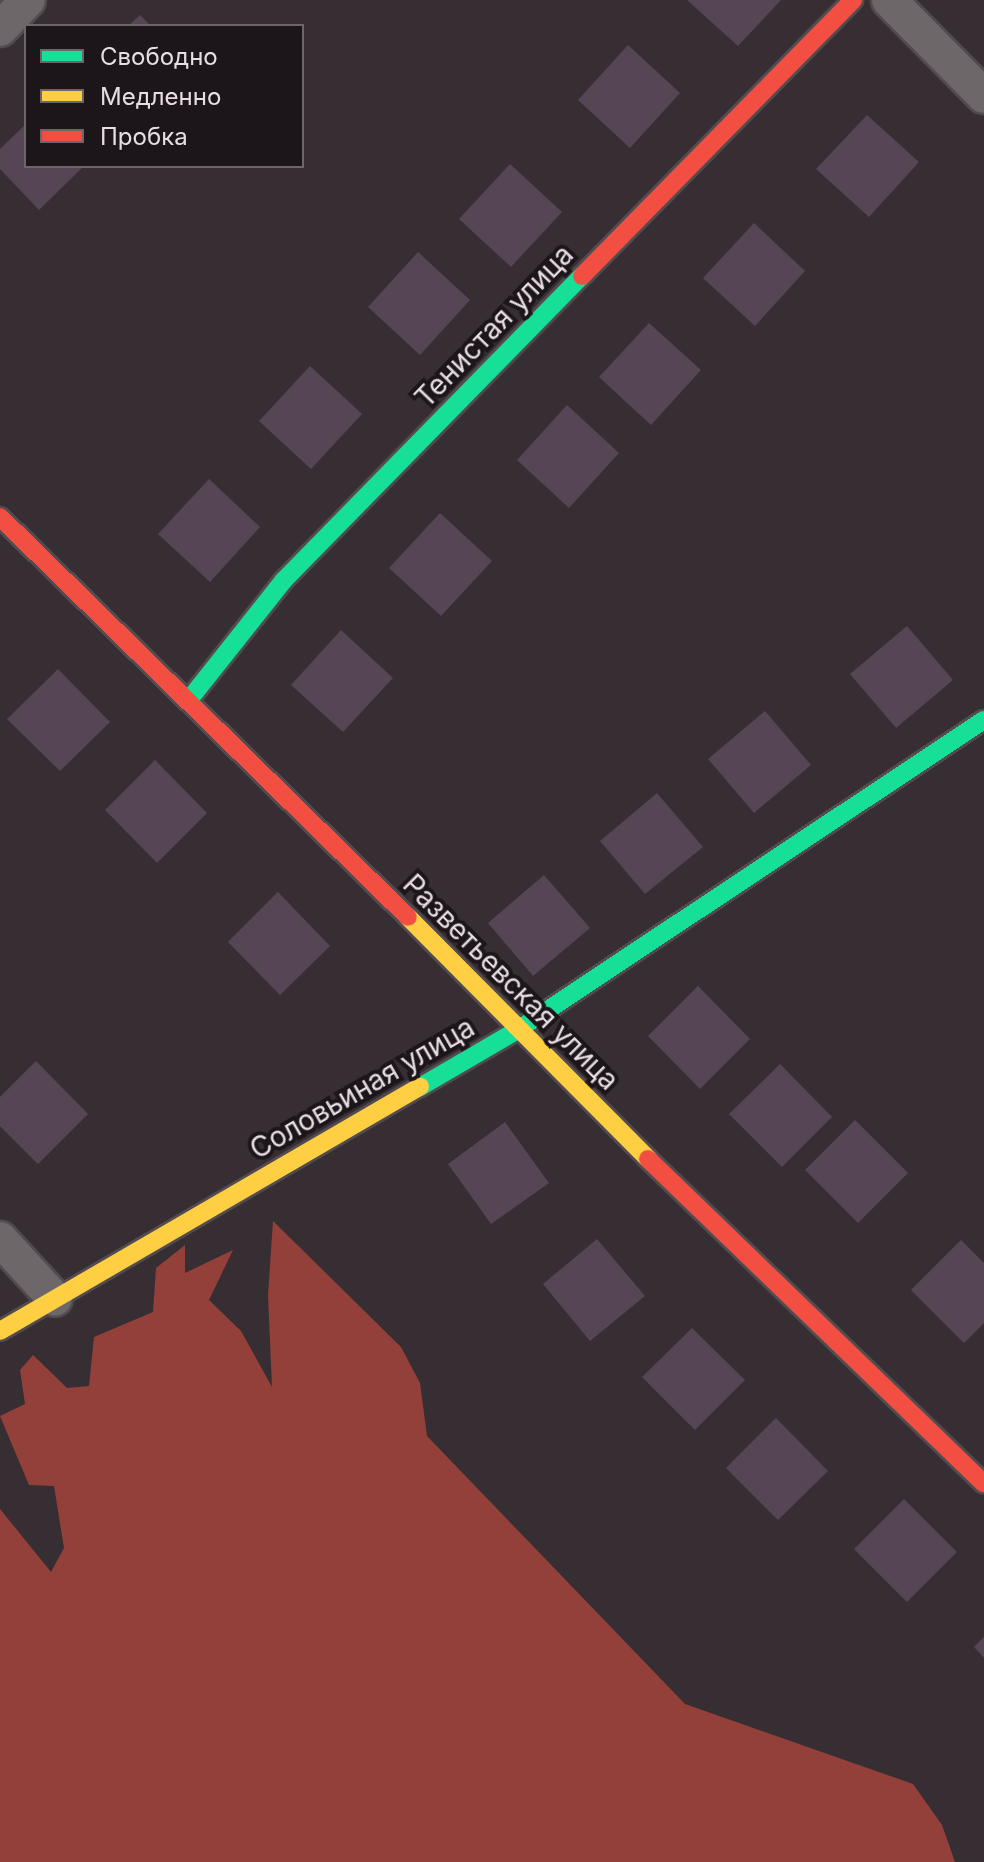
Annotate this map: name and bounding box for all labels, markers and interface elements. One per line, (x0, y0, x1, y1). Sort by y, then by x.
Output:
legend (24, 24, 304, 168)
text: Свободно (100, 42, 218, 71)
text: Медленно (100, 82, 221, 111)
text: Пробка (100, 122, 188, 151)
street label: Тенистая улица (408, 238, 580, 414)
street label: Разветьевская улица (396, 867, 626, 1097)
street label: Соловьиная улица (244, 1010, 480, 1166)

